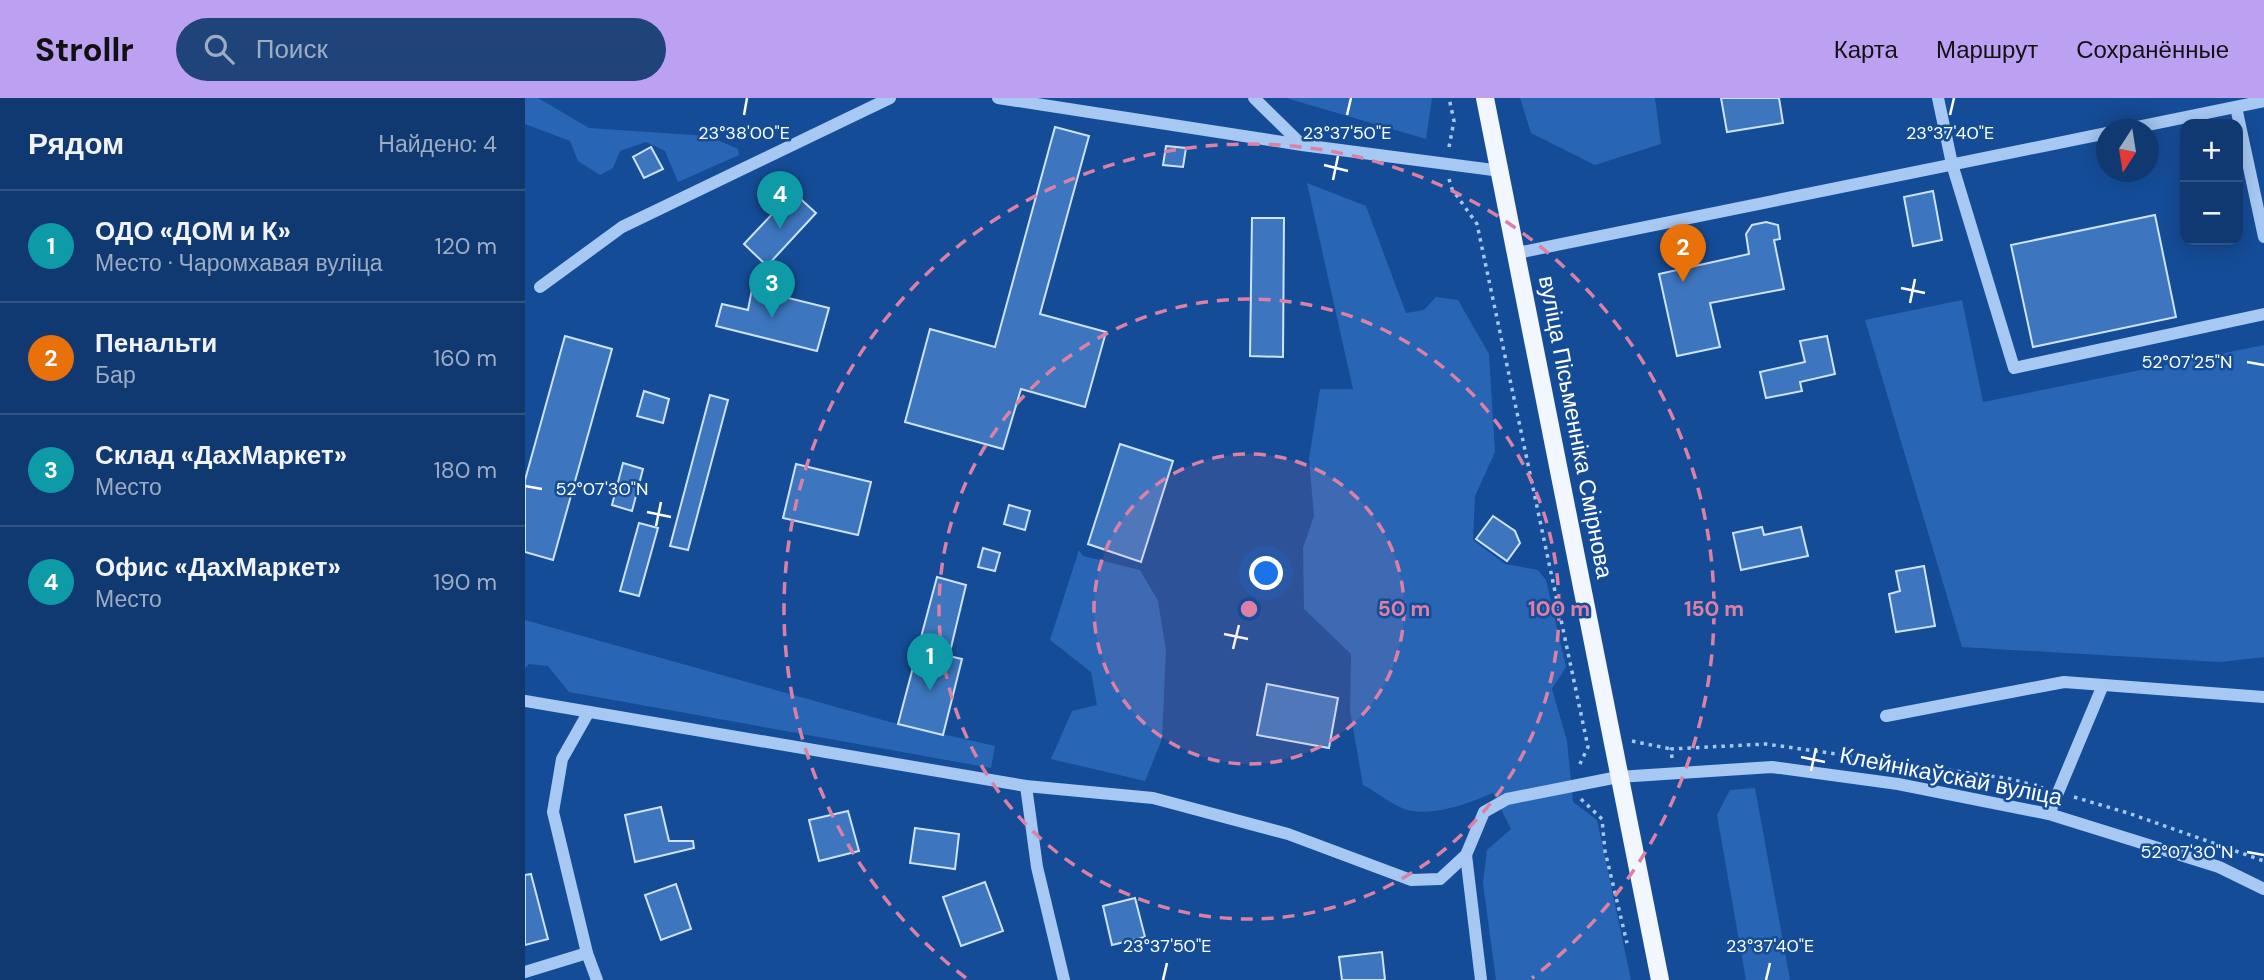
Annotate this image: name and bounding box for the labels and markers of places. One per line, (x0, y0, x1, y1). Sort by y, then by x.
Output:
pin: 4 (757, 171, 803, 229)
pin: 2 (1660, 224, 1706, 282)
pin: 3 (749, 260, 795, 318)
centre of rings (1237, 597, 1261, 621)
pin: 1 (907, 633, 953, 691)

